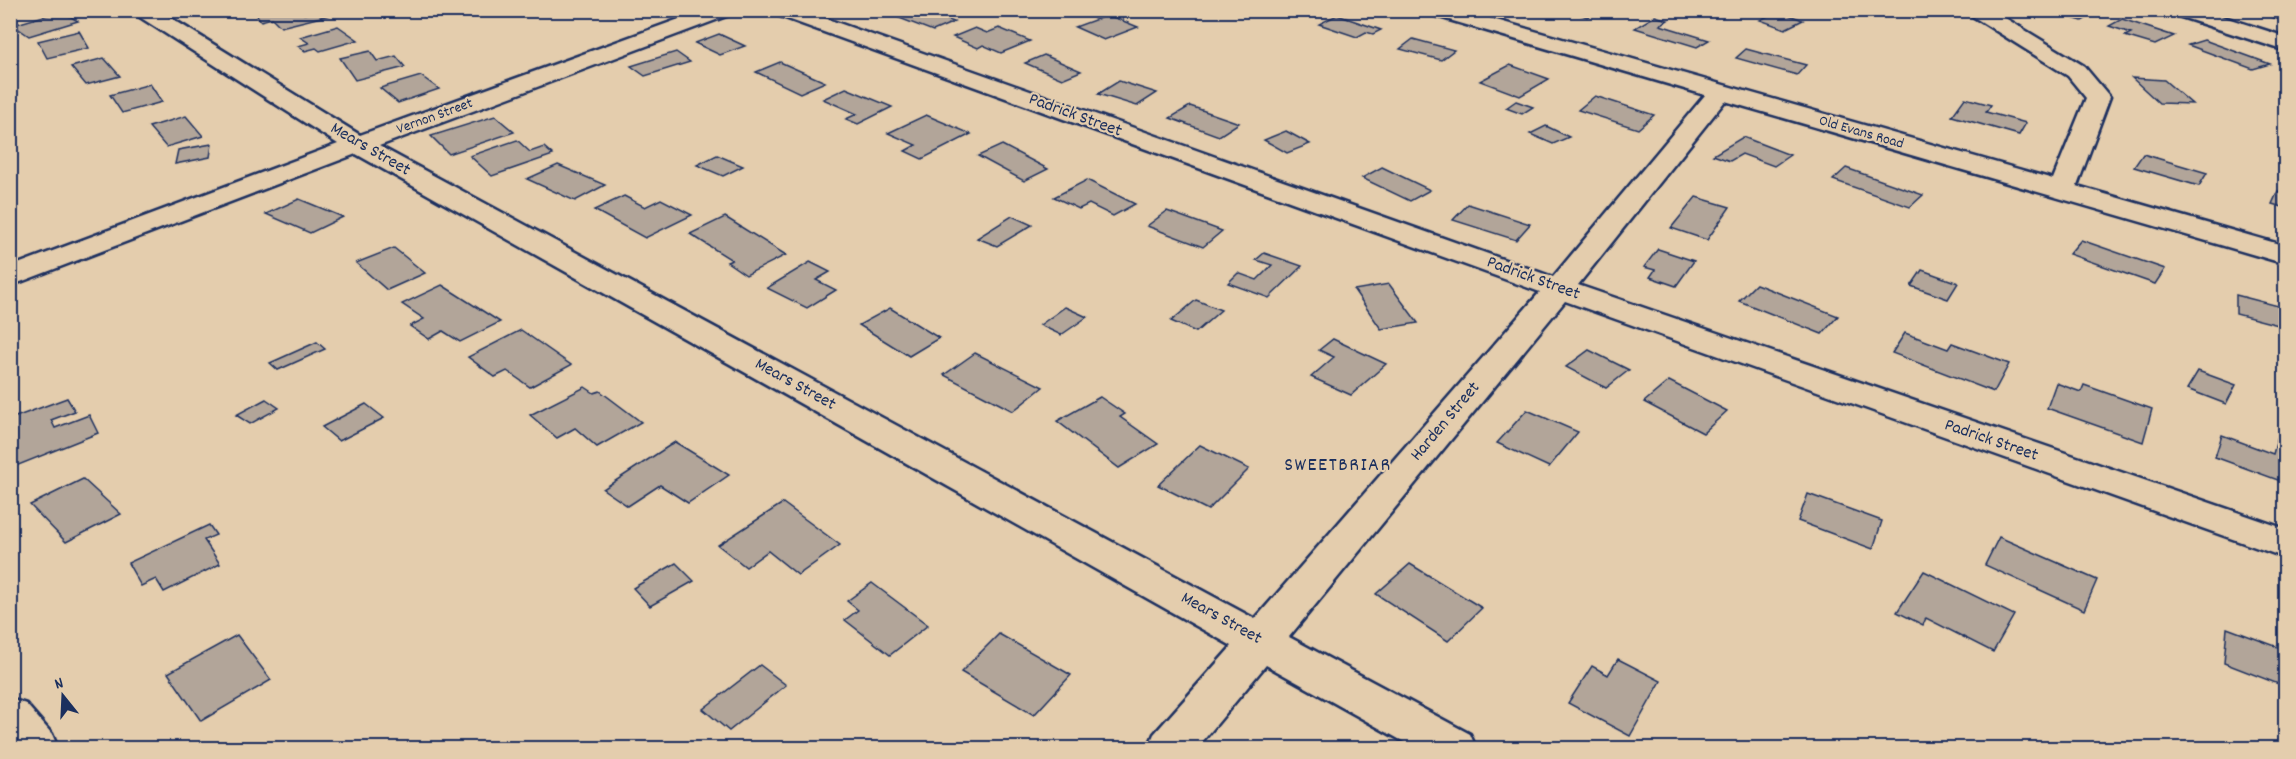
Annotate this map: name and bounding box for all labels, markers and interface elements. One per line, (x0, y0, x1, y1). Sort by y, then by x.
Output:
street label: Padrick Street (1025, 88, 1125, 145)
street label: Vernon Street (394, 93, 477, 141)
street label: Old Evans Road (1816, 110, 1906, 156)
street label: Mears Street (325, 117, 415, 183)
street label: Padrick Street (1483, 251, 1583, 308)
street label: Mears Street (750, 352, 840, 418)
street label: Harden Street (1405, 377, 1487, 467)
street label: Padrick Street (1941, 413, 2041, 469)
district label: SWEETBRIAR (1284, 452, 1392, 480)
street label: Mears Street (1176, 586, 1266, 652)
north arrow (33, 666, 93, 726)
text: N (52, 672, 67, 696)

